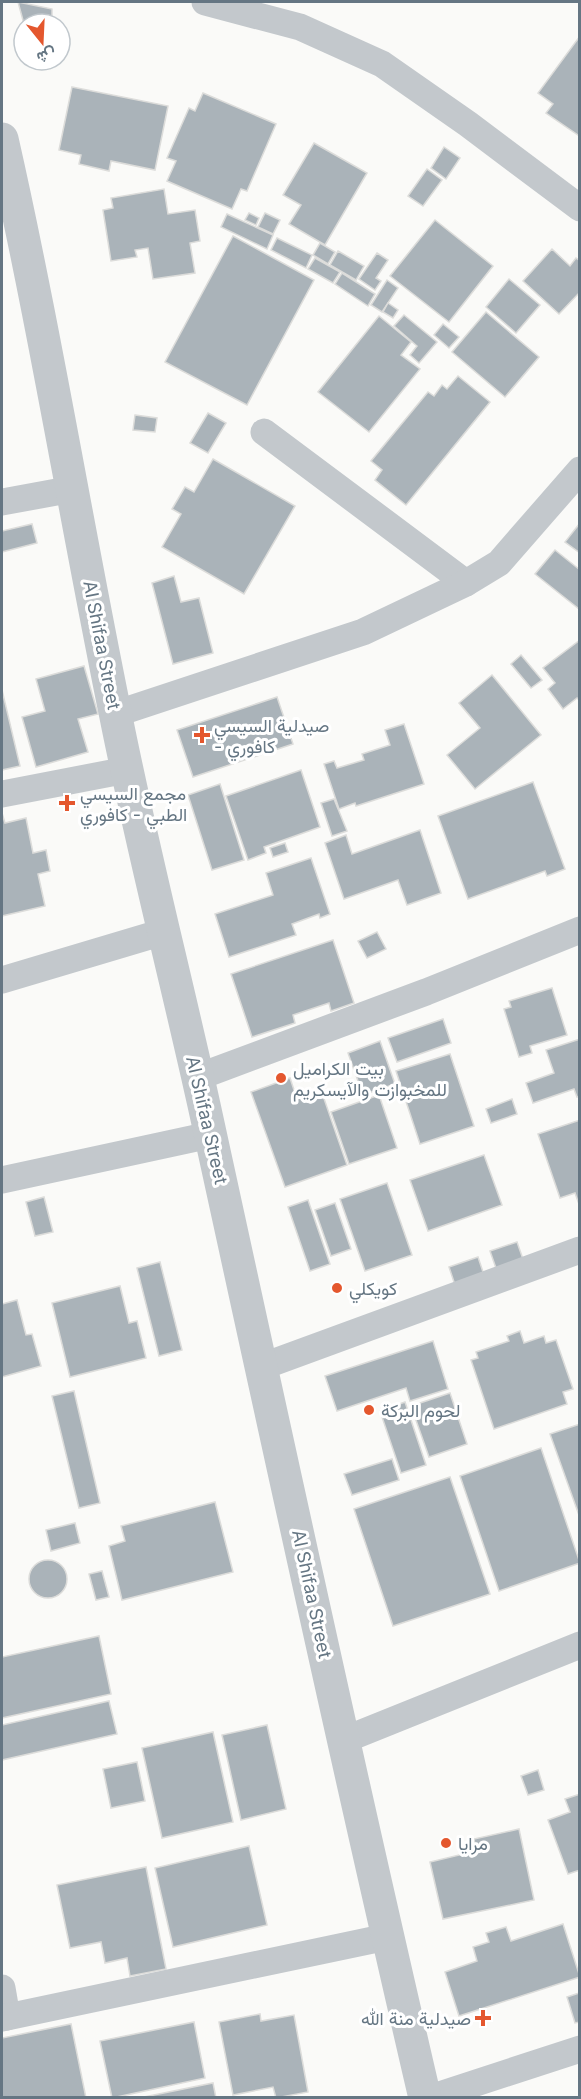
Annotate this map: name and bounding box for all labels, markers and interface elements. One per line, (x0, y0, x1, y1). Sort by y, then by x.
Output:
north arrow (12, 12, 72, 72)
text: ش (34, 44, 59, 69)
street label: Al Shifaa Street (79, 579, 125, 711)
place label: صيدلية السيسي - كافوري (214, 715, 329, 762)
marker: صيدلية السيسي - كافوري (195, 728, 209, 742)
place label: مجمع السيسي الطبي - كافوري (80, 783, 187, 830)
marker: مجمع السيسي الطبي - كافوري (58, 794, 76, 812)
street label: Al Shifaa Street (182, 1054, 232, 1186)
place label: بيت الكراميل للمخبوازت والآيسكريم (293, 1058, 447, 1102)
marker: بيت الكراميل للمخبوازت والآيسكريم (274, 1071, 288, 1085)
place label: كويكلي (349, 1278, 397, 1304)
marker: كويكلي (330, 1281, 344, 1295)
place label: لحوم البركة (381, 1400, 460, 1423)
marker: لحوم البركة (362, 1403, 376, 1417)
street label: Al Shifaa Street (288, 1528, 336, 1660)
place label: مرايا (458, 1833, 488, 1855)
marker: مرايا (439, 1836, 453, 1850)
place label: صيدلية منة الله (361, 2008, 471, 2029)
marker: صيدلية منة الله (476, 2011, 490, 2025)

